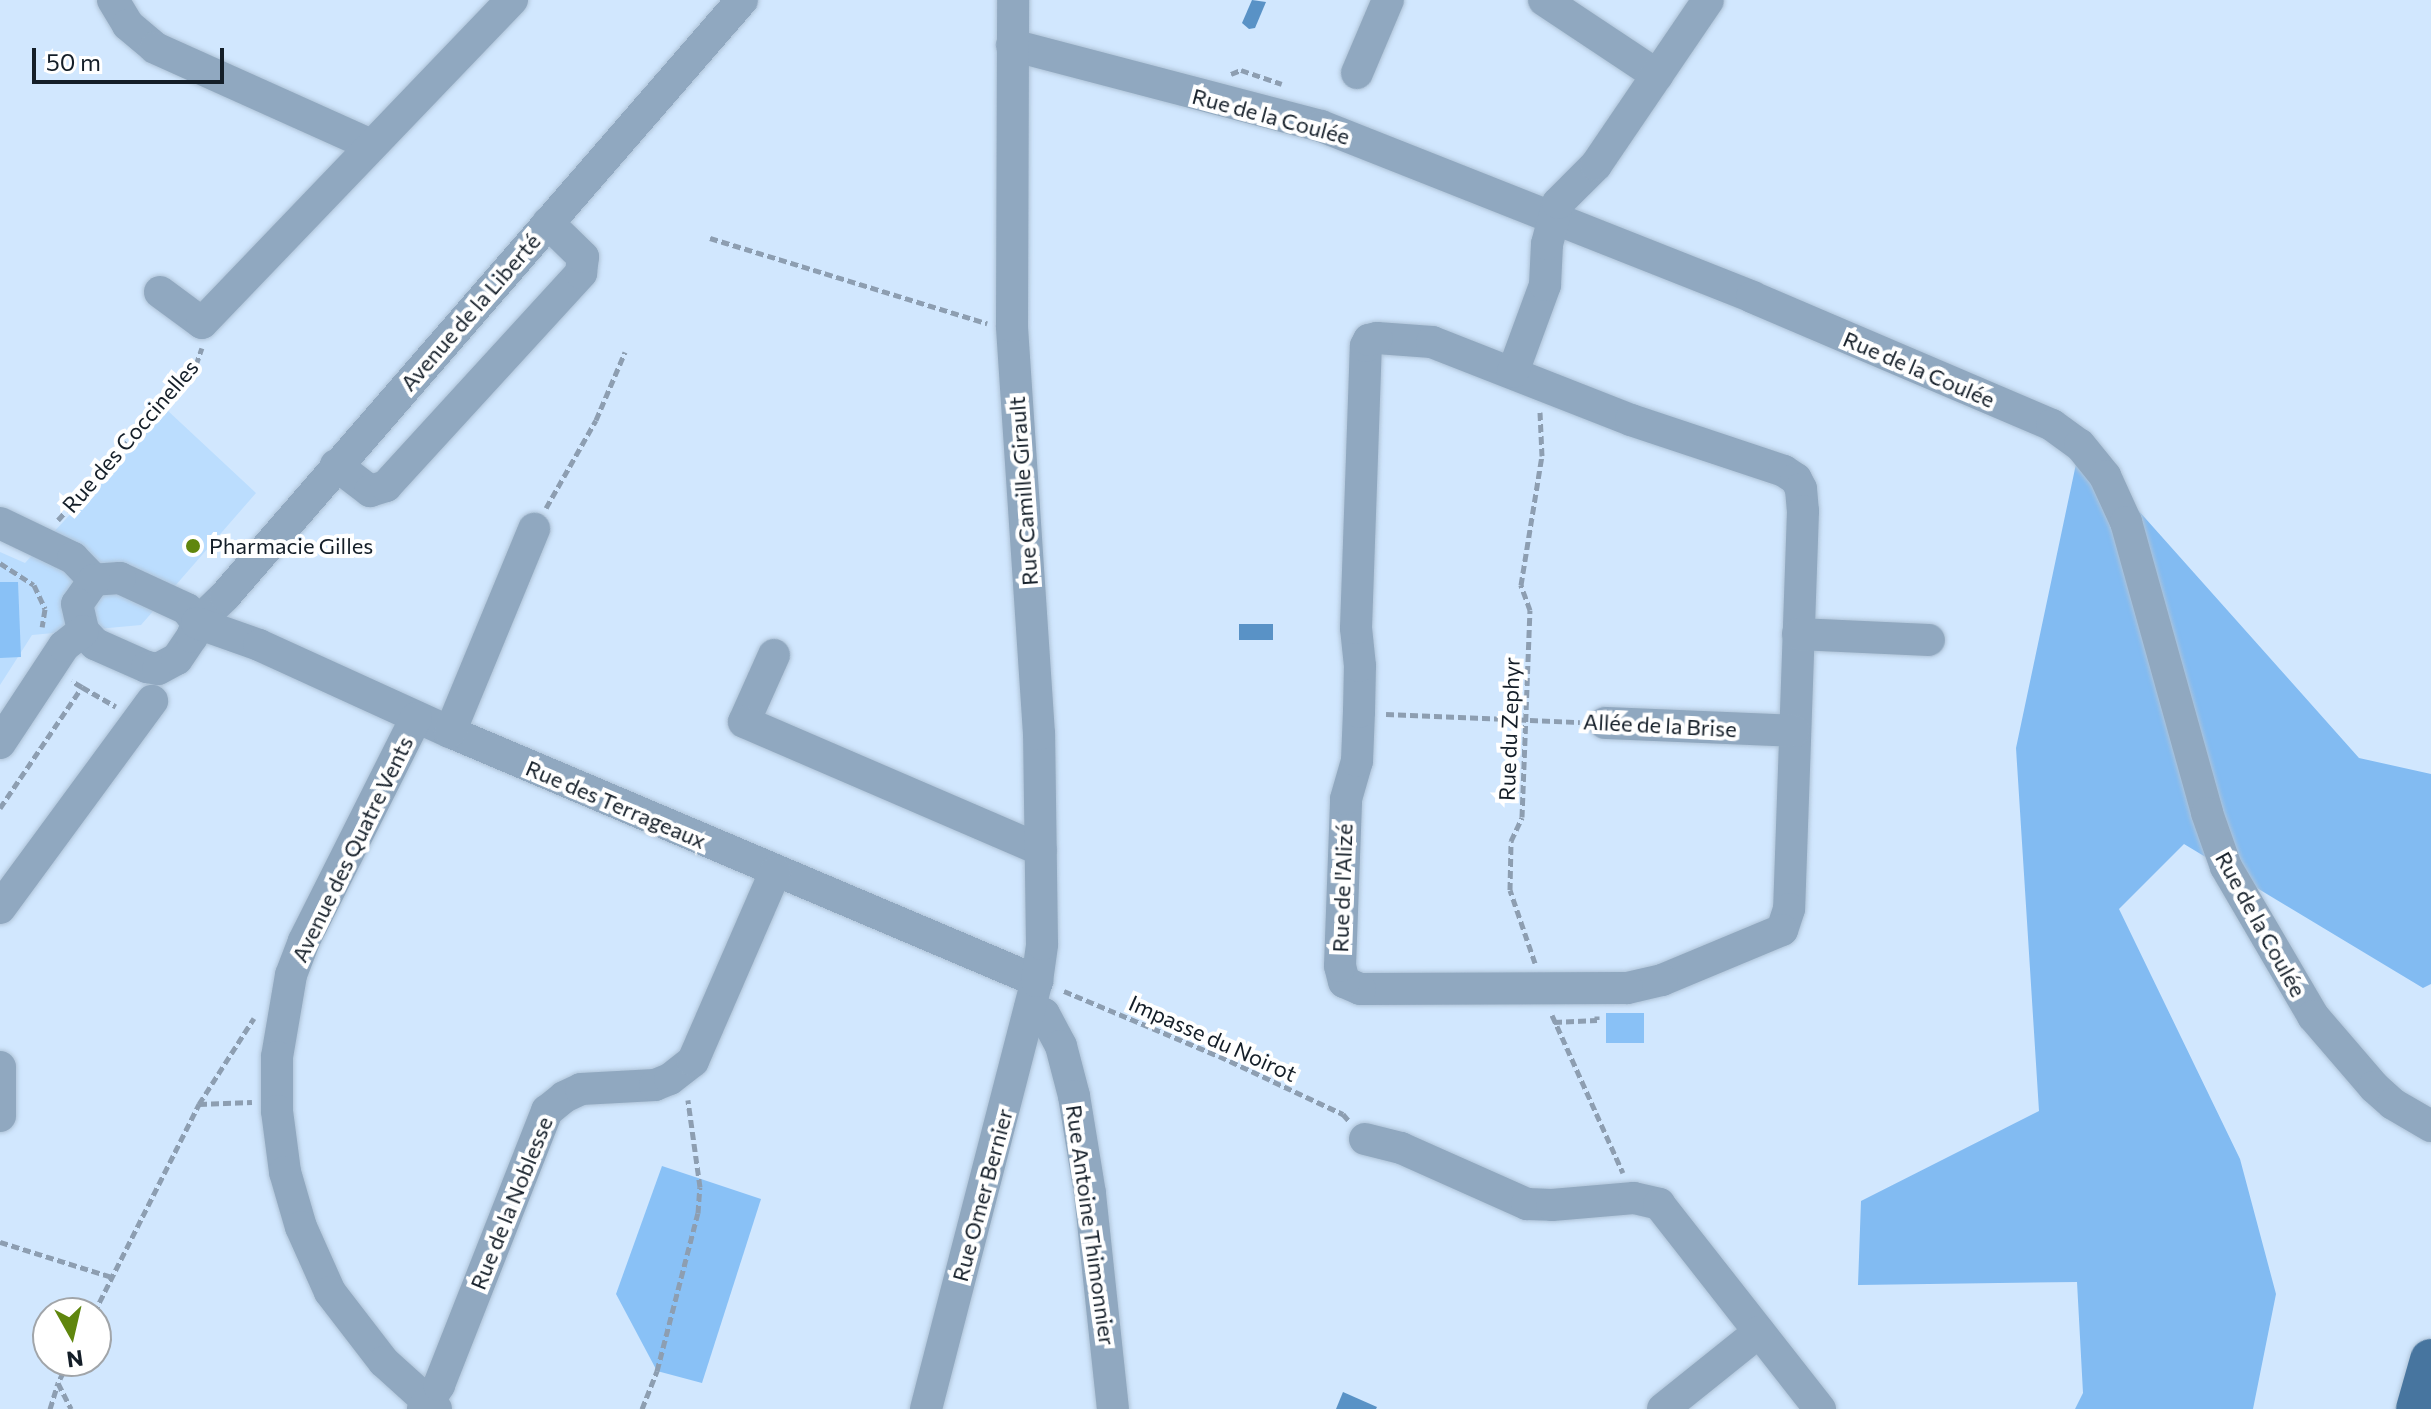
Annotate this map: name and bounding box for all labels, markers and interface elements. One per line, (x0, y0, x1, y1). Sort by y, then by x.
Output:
scale bar (36, 32, 228, 82)
text: 50 m (46, 47, 101, 76)
street label: Rue de la Coulée (1189, 82, 1353, 150)
street label: Avenue de la Liberté (395, 228, 545, 396)
street label: Rue de la Coulée (1839, 325, 1999, 413)
street label: Rue des Coccinelles (56, 354, 204, 518)
street label: Rue Camille Girault (1003, 395, 1043, 587)
place label: Pharmacie Gilles (209, 533, 373, 559)
marker: Pharmacie Gilles (184, 537, 202, 555)
street label: Rue du Zephyr (1493, 657, 1525, 801)
street label: Allée de la Brise (1582, 708, 1738, 742)
street label: Avenue des Quatre Vents (286, 732, 418, 966)
street label: Rue des Terrageaux (522, 754, 710, 854)
street label: Rue de l'Alizé (1327, 823, 1357, 953)
street label: Rue de la Coulée (2210, 847, 2312, 1001)
street label: Impasse du Noirot (1125, 989, 1301, 1087)
street label: Rue Antoine Thimonnier (1061, 1103, 1121, 1347)
street label: Rue Omer Bernier (946, 1106, 1018, 1284)
street label: Rue de la Noblesse (464, 1113, 558, 1293)
north arrow (32, 1297, 112, 1377)
text: N (65, 1345, 85, 1374)

